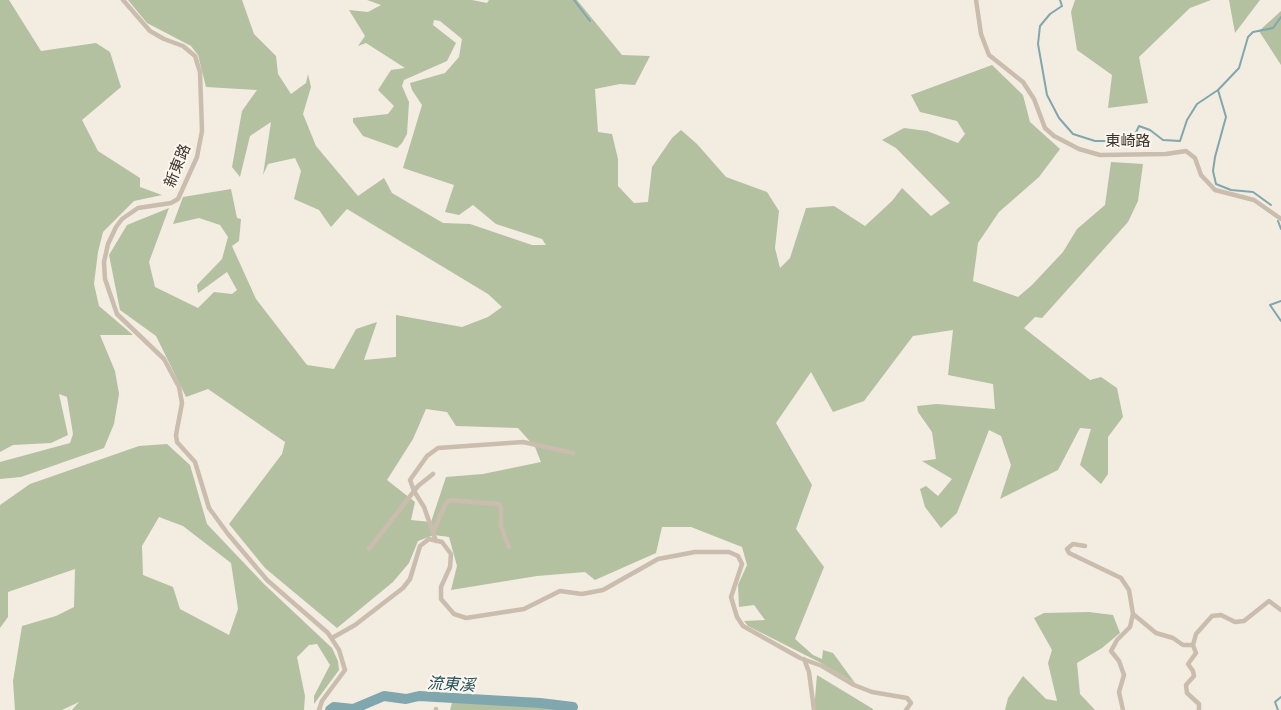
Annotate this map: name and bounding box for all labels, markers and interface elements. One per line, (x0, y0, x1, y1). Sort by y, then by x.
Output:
street label: 東崎路 (1106, 133, 1150, 151)
street label: 新東路 (161, 142, 195, 190)
water label: 流東溪 (427, 674, 475, 696)

